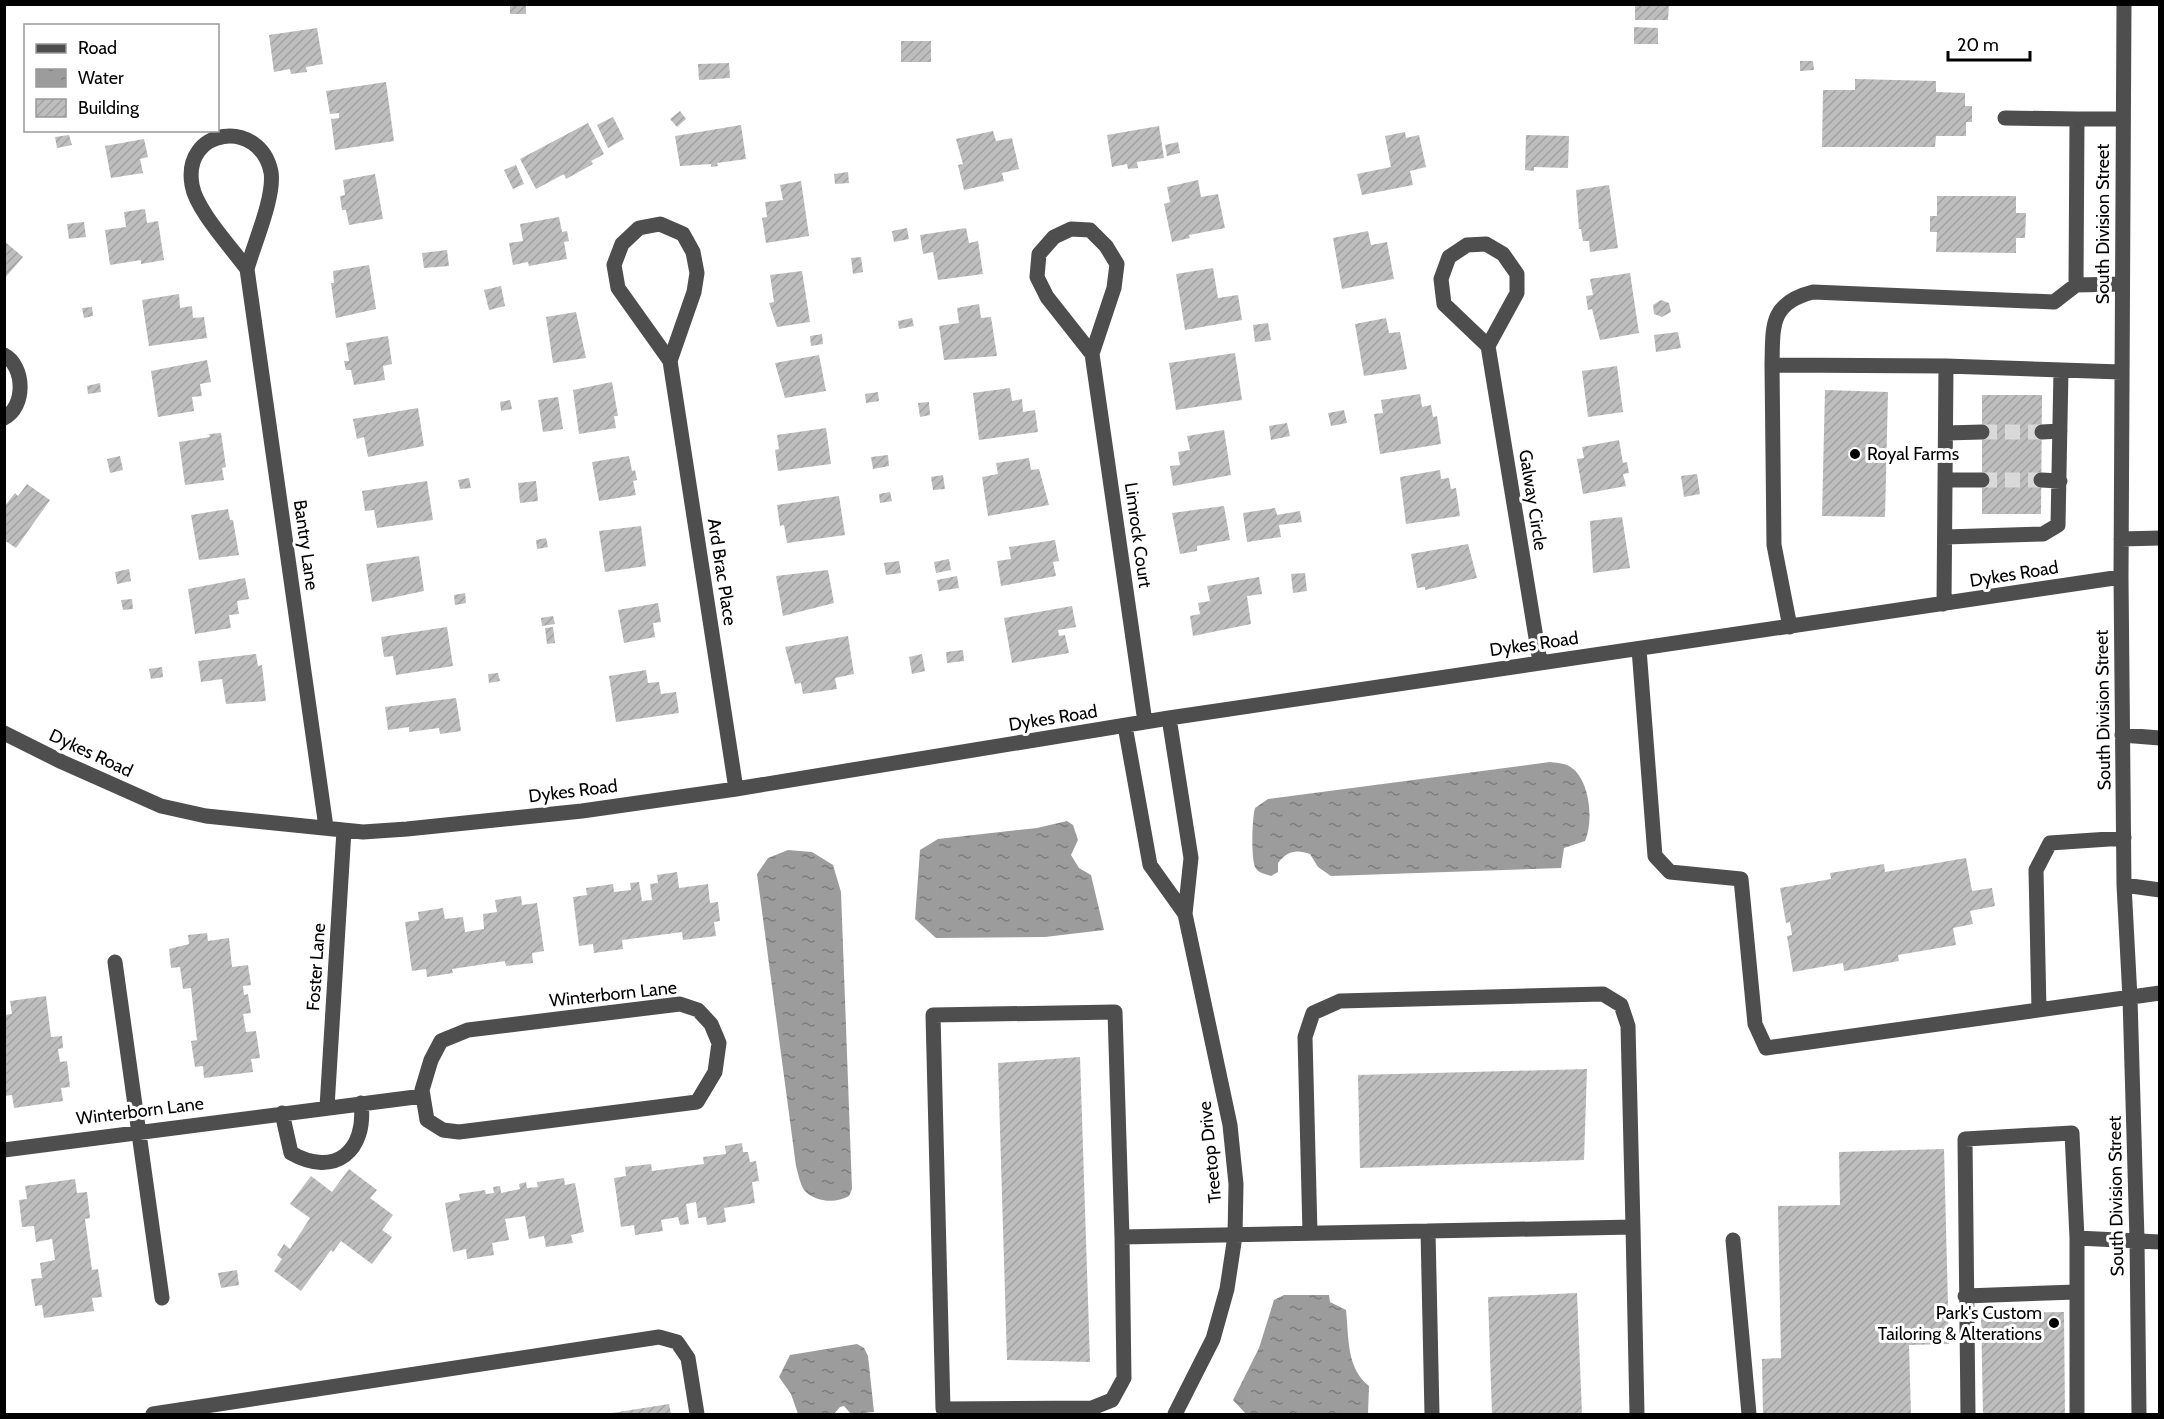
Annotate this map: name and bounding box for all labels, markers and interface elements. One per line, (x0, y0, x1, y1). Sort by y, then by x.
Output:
legend (24, 24, 219, 132)
scale bar (1948, 24, 2030, 62)
text: 20 m (1957, 34, 1999, 56)
text: Road (78, 37, 117, 59)
text: Water (78, 67, 124, 89)
text: Building (78, 97, 140, 119)
street label: South Division Street (2092, 144, 2114, 304)
place label: Royal Farms (1867, 443, 1959, 465)
marker: Royal Farms (1848, 447, 1862, 461)
street label: Galway Circle (1514, 448, 1552, 552)
street label: Limrock Court (1120, 481, 1156, 589)
street label: Bantry Lane (289, 498, 323, 592)
street label: Ard Brac Place (703, 517, 741, 627)
street label: Dykes Road (1968, 556, 2060, 592)
street label: Dykes Road (1488, 627, 1580, 661)
street label: South Division Street (2091, 629, 2115, 791)
street label: Dykes Road (1007, 700, 1099, 736)
street label: Dykes Road (46, 724, 136, 782)
street label: Dykes Road (527, 775, 619, 807)
street label: Foster Lane (302, 922, 330, 1012)
street label: Winterborn Lane (548, 976, 678, 1012)
street label: Winterborn Lane (75, 1092, 205, 1130)
street label: Treetop Drive (1194, 1100, 1226, 1204)
street label: South Division Street (2104, 1115, 2128, 1277)
place label: Park's Custom Tailoring & Alterations (1878, 1302, 2042, 1345)
marker: Park's Custom Tailoring & Alterations (2047, 1316, 2061, 1330)

